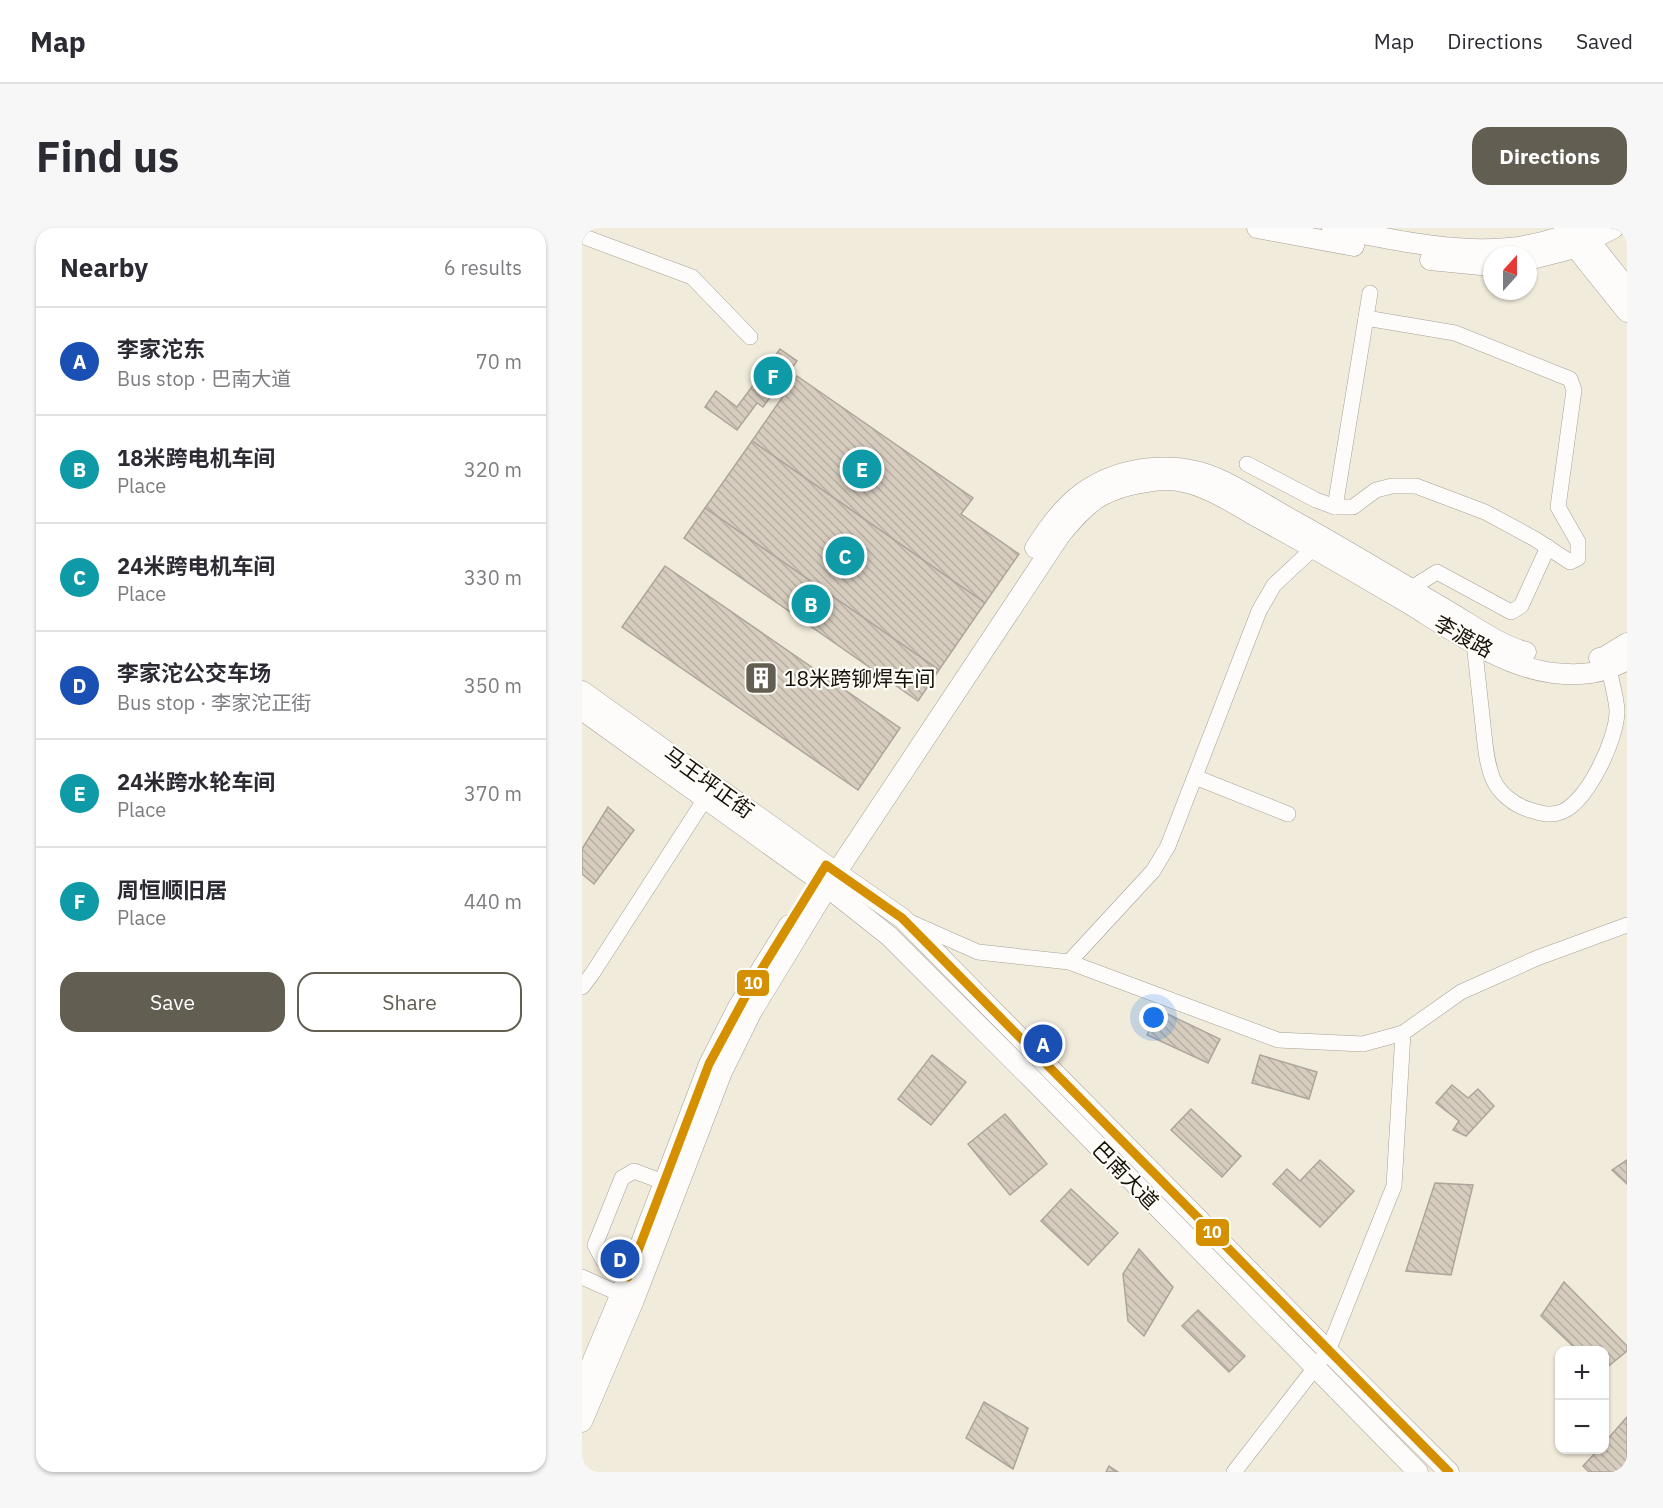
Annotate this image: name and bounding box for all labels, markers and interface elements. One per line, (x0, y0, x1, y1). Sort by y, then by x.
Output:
text: Map (30, 23, 86, 60)
text: Map (1374, 27, 1414, 55)
text: Directions (1447, 27, 1543, 55)
text: Saved (1576, 27, 1633, 55)
button: Directions (1472, 127, 1627, 185)
text: Find us (36, 129, 179, 184)
north arrow (1483, 246, 1537, 300)
text: Nearby (60, 250, 148, 284)
text: 6 results (444, 254, 522, 281)
text: 李家沱东 (117, 334, 205, 363)
text: A (73, 348, 86, 375)
text: 70 m (476, 348, 522, 375)
pin: F (754, 354, 792, 398)
text: Bus stop · 巴南大道 (117, 365, 291, 392)
text: 18米跨电机车间 (117, 443, 275, 472)
pin: E (842, 446, 882, 492)
text: B (73, 456, 86, 483)
text: 320 m (464, 456, 522, 483)
text: Place (117, 472, 166, 499)
pin: C (826, 534, 864, 578)
text: 24米跨电机车间 (117, 551, 275, 580)
text: C (73, 564, 86, 591)
text: 330 m (464, 564, 522, 591)
text: Place (117, 580, 166, 607)
pin: B (792, 582, 830, 626)
street label: 李渡路 (1430, 608, 1498, 664)
text: 李家沱公交车场 (117, 658, 271, 687)
building icon: 18米跨铆焊车间 (743, 660, 779, 696)
place label: 18米跨铆焊车间 (784, 664, 935, 692)
text: D (73, 672, 86, 699)
text: 350 m (464, 672, 522, 699)
text: Bus stop · 李家沱正街 (117, 689, 311, 716)
street label: 马王坪正街 (658, 740, 760, 824)
text: 24米跨水轮车间 (117, 767, 275, 796)
text: E (73, 780, 86, 807)
text: 370 m (464, 780, 522, 807)
text: Place (117, 796, 166, 823)
text: 周恒顺旧居 (117, 875, 227, 904)
text: F (74, 888, 85, 915)
text: 440 m (464, 888, 522, 915)
text: Place (117, 904, 166, 931)
line badge: 10 (736, 969, 770, 997)
button: Save (60, 972, 285, 1032)
button: Share (297, 972, 522, 1032)
text: 10 (743, 973, 763, 993)
your location (1139, 1003, 1168, 1032)
pin: A (1024, 1022, 1062, 1066)
street label: 巴南大道 (1087, 1135, 1165, 1215)
line badge: 10 (1195, 1218, 1230, 1247)
text: 10 (1202, 1222, 1222, 1242)
pin: D (600, 1236, 639, 1282)
map controls (1555, 1346, 1609, 1454)
button: + (1555, 1346, 1609, 1400)
button: − (1555, 1400, 1609, 1454)

